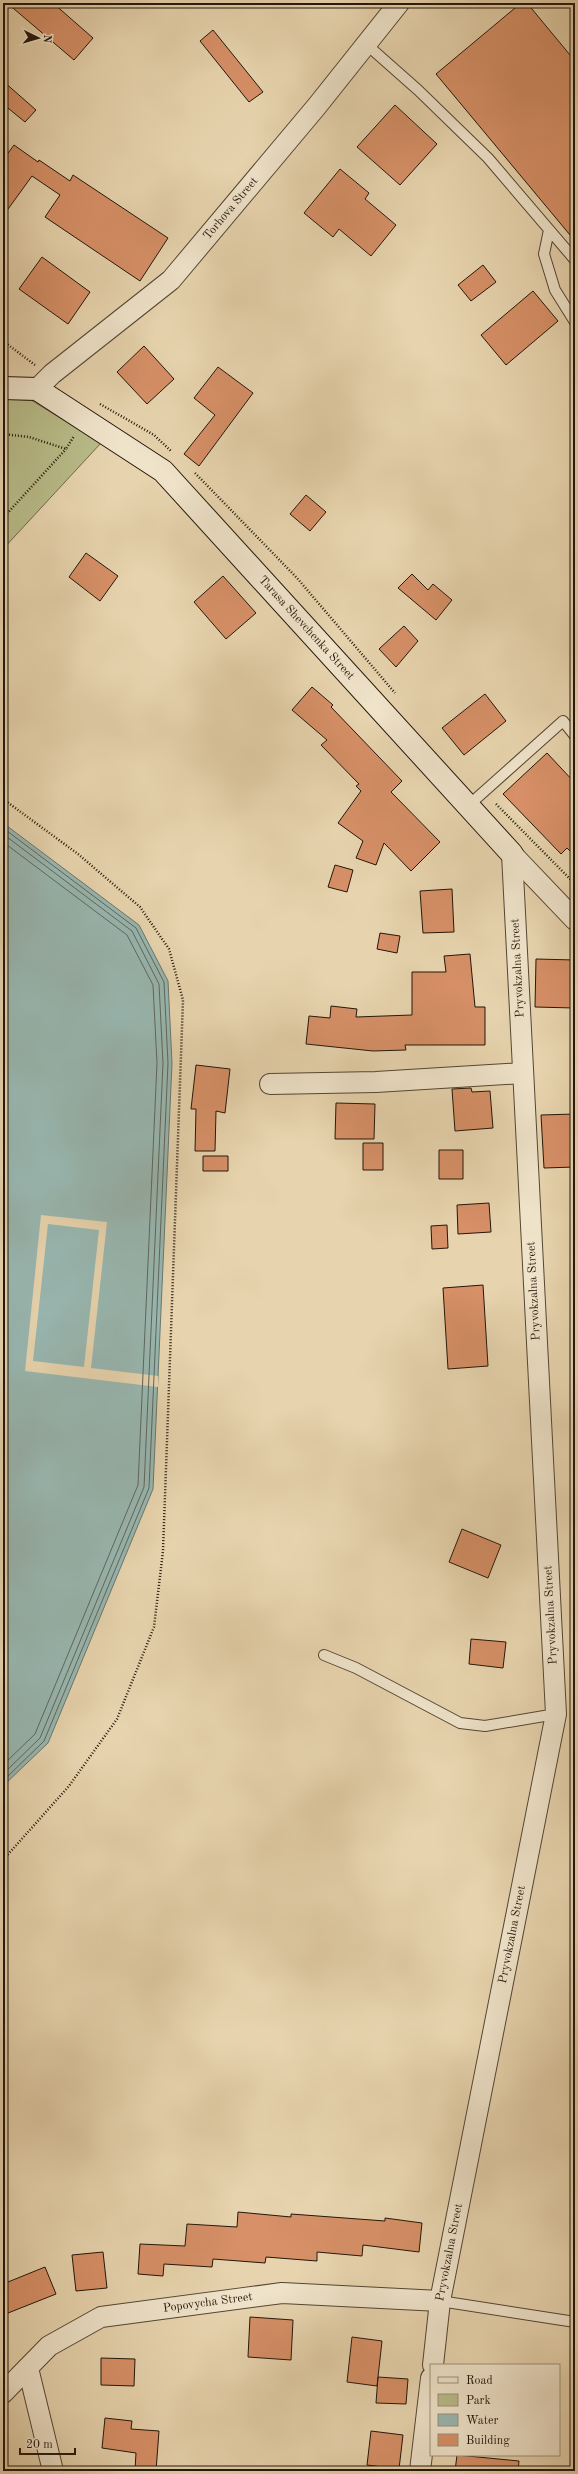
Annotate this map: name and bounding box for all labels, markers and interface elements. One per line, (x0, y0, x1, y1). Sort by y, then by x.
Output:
north arrow (18, 18, 58, 58)
text: N (41, 34, 52, 44)
street label: Torhova Street (201, 175, 260, 242)
street label: Tarasa Shevchenka Street (256, 574, 356, 682)
street label: Pryvokzalna Street (509, 918, 527, 1018)
street label: Pryvokzalna Street (525, 1241, 543, 1341)
street label: Pryvokzalna Street (542, 1565, 560, 1665)
street label: Pryvokzalna Street (497, 1884, 528, 1984)
street label: Pryvokzalna Street (434, 2202, 465, 2302)
street label: Popovycha Street (162, 2291, 253, 2315)
legend (430, 2364, 560, 2456)
text: Road (466, 2375, 493, 2387)
text: Park (466, 2395, 491, 2407)
text: Water (466, 2415, 499, 2427)
scale bar (20, 2430, 75, 2456)
text: Building (466, 2435, 510, 2447)
text: 20 m (26, 2439, 53, 2451)

